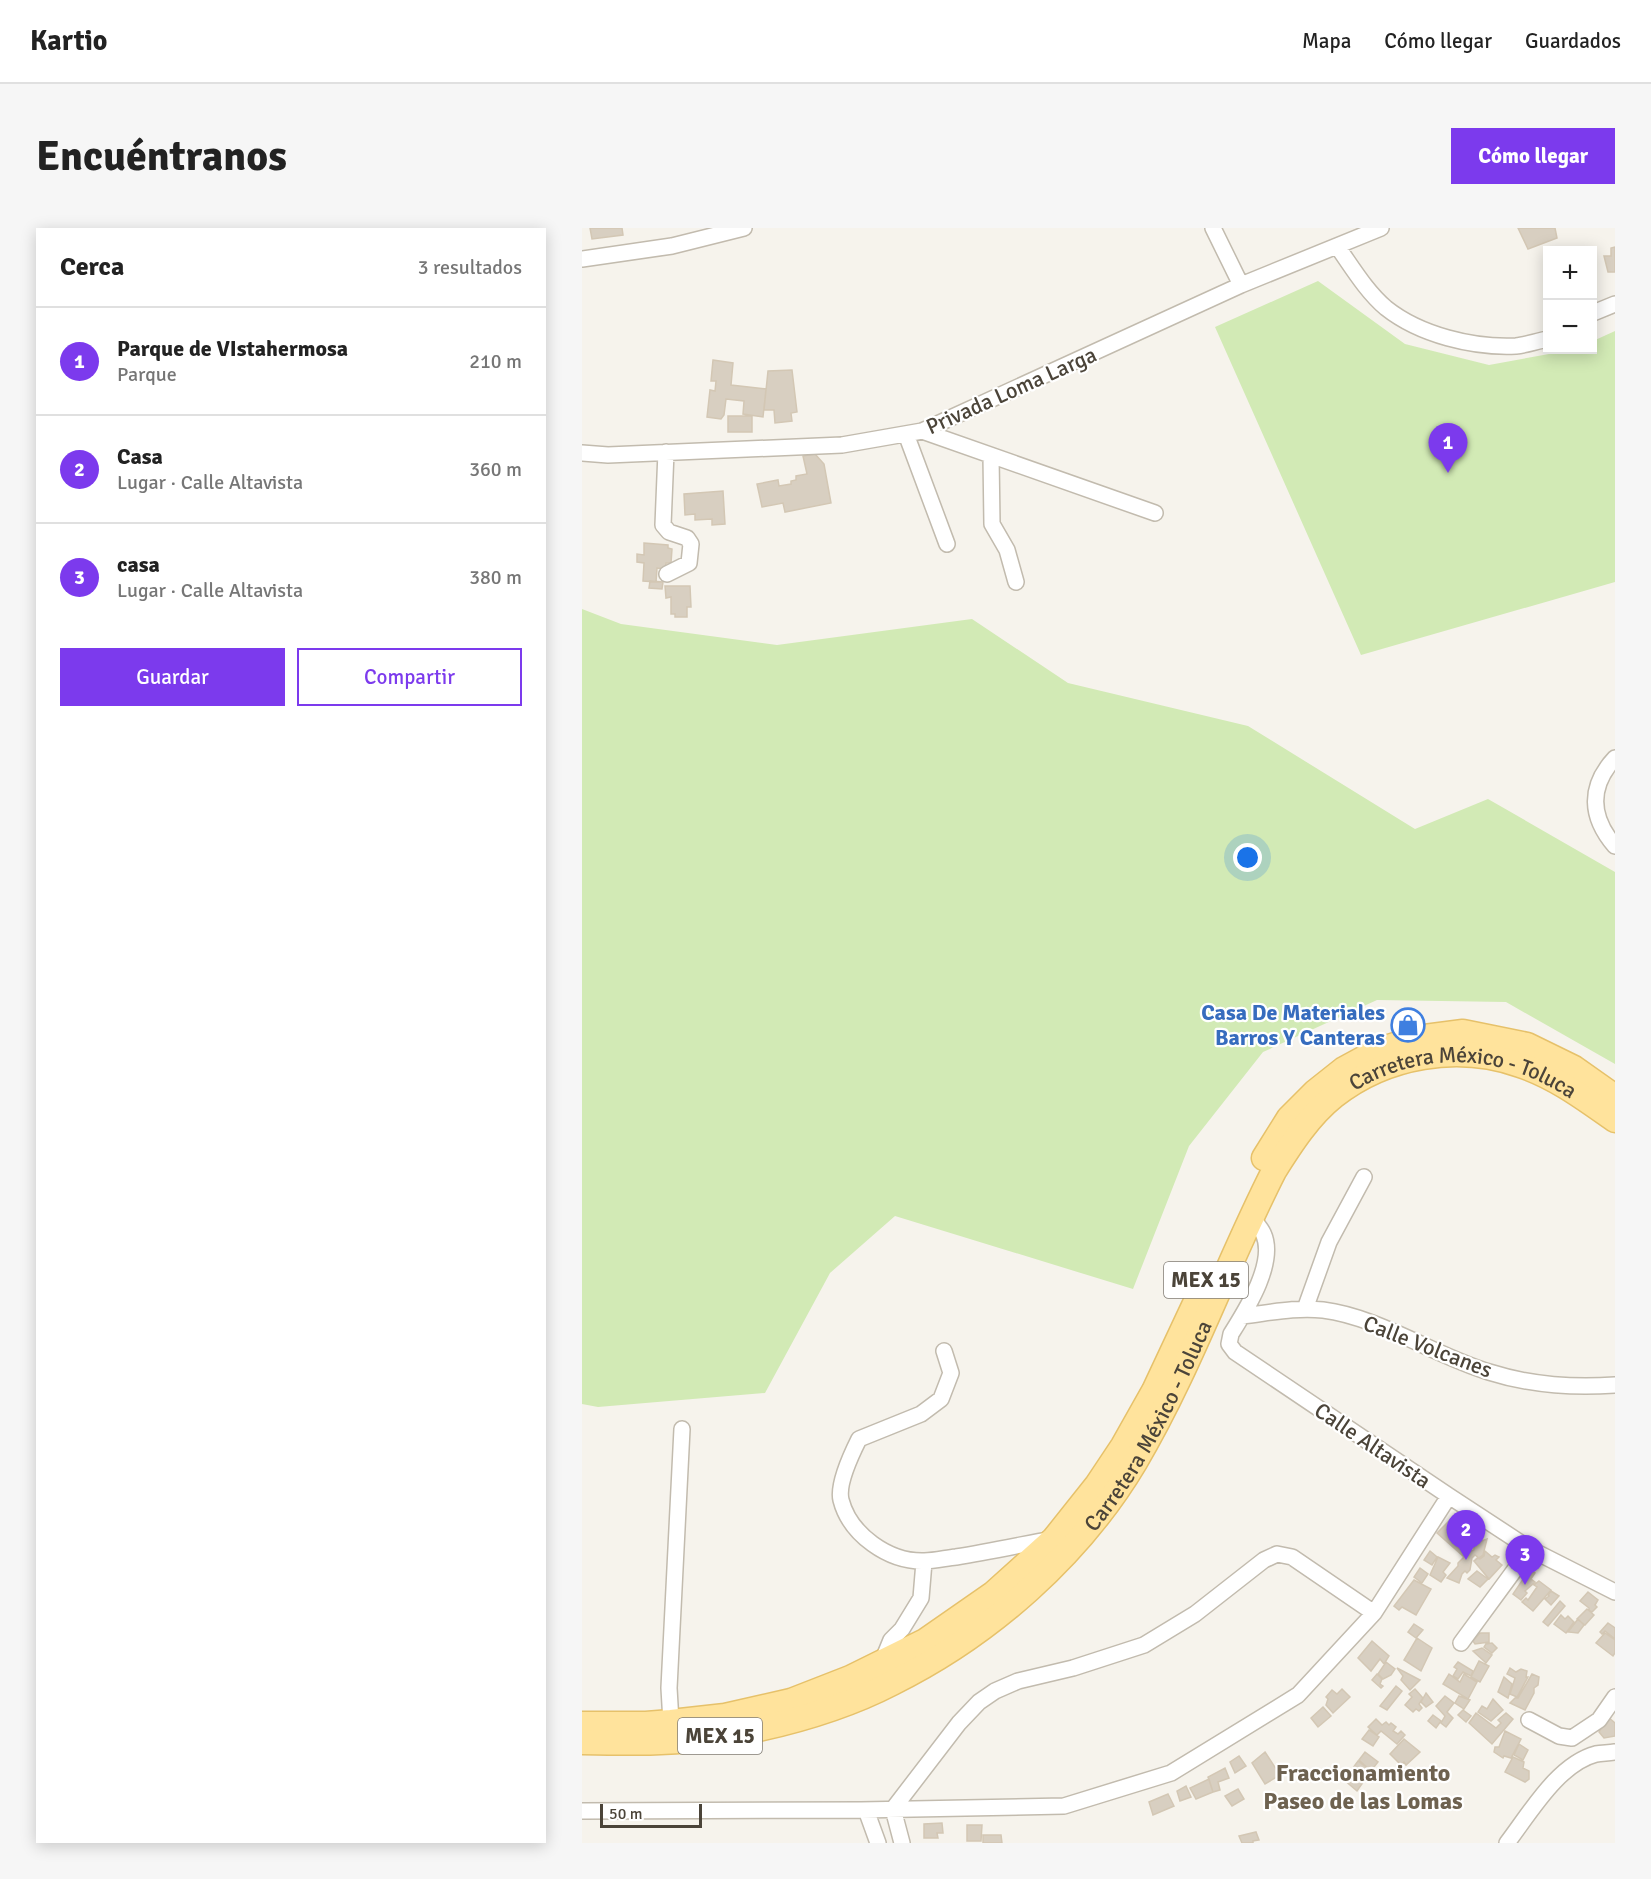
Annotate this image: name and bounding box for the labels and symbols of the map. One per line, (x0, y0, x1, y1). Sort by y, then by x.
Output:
street label: Privada Loma Larga (922, 341, 1101, 440)
pin: 1 (1428, 424, 1468, 473)
your location (1233, 843, 1262, 872)
place label: Casa De Materiales Barros Y Canteras (1201, 999, 1385, 1051)
shop icon: Casa De Materiales Barros Y Canteras (1390, 1007, 1426, 1043)
text: Carretera México - Toluca (1344, 1041, 1582, 1104)
street label: Carretera México - Toluca (1345, 1077, 1583, 1111)
road number: MEX 15 (1164, 1262, 1248, 1298)
street label: Calle Volcanes (1360, 1310, 1496, 1383)
street label: Carretera México - Toluca (1078, 1316, 1218, 1537)
street label: Calle Altavista (1309, 1397, 1436, 1494)
pin: 2 (1446, 1510, 1486, 1560)
pin: 3 (1506, 1536, 1544, 1585)
road number: MEX 15 (678, 1718, 762, 1754)
district label: Fraccionamiento Paseo de las Lomas (1263, 1758, 1463, 1816)
scale bar (600, 1801, 702, 1828)

